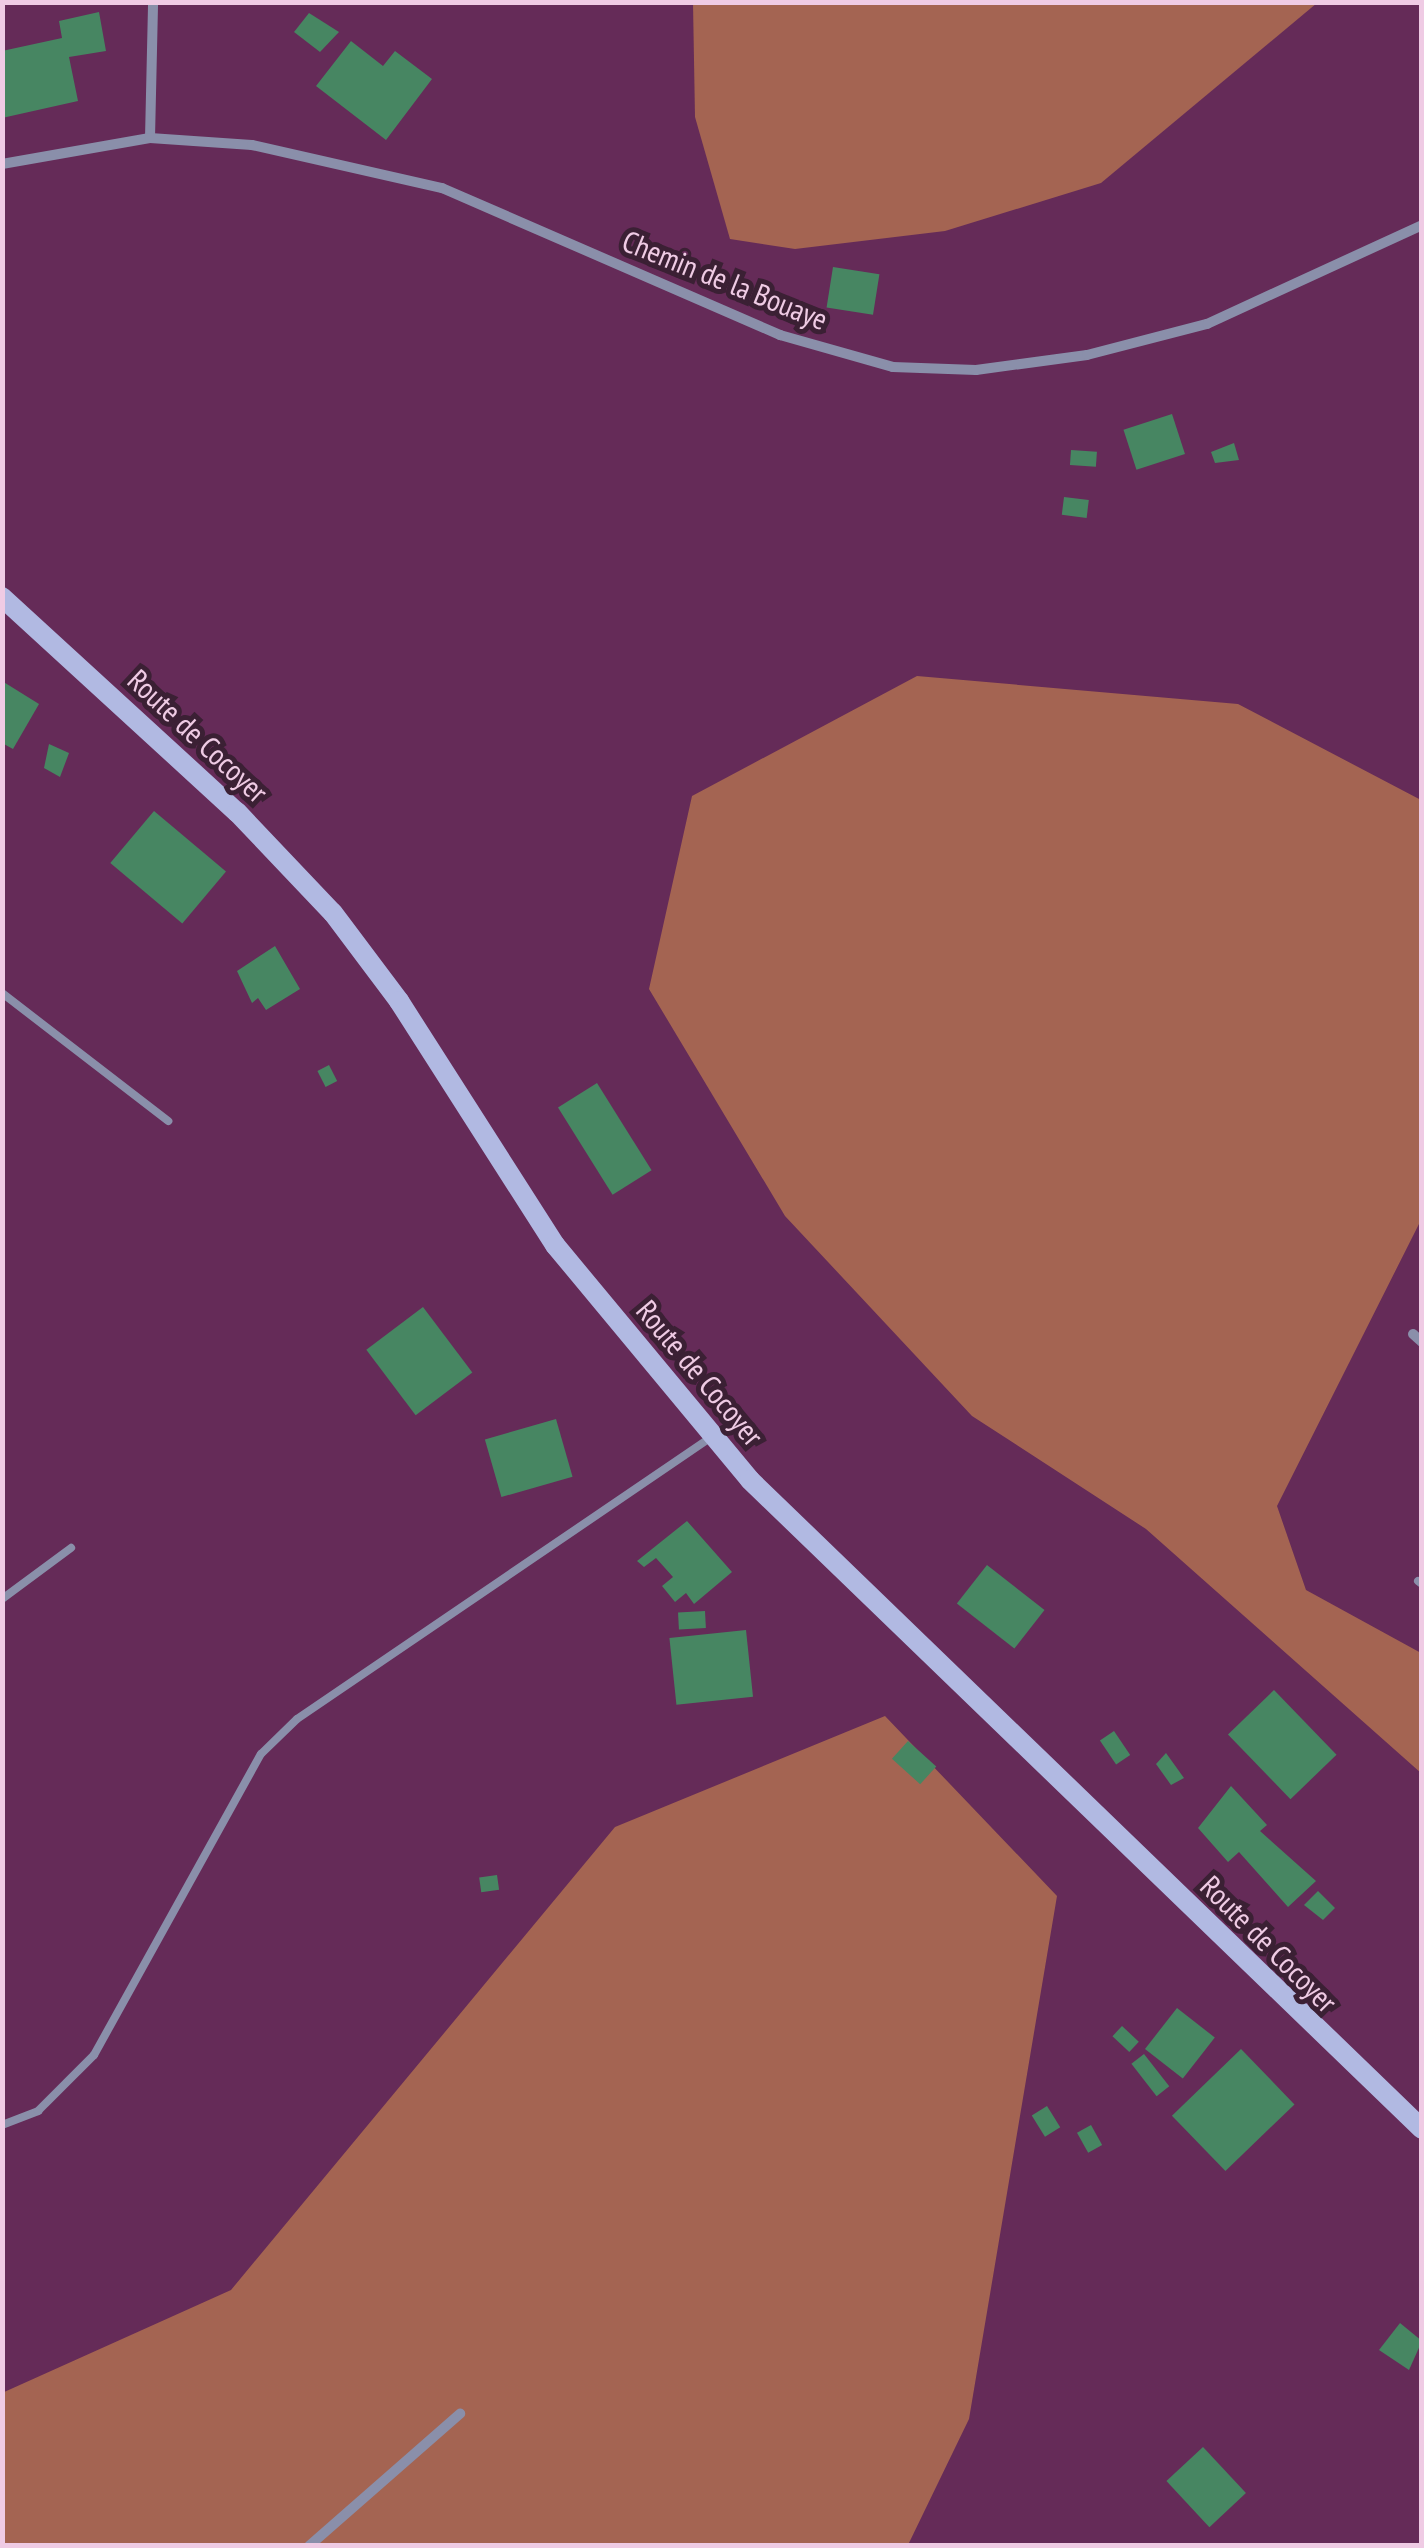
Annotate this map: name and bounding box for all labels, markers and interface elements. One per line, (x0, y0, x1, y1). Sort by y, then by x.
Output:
street label: Chemin de la Bouaye (617, 223, 833, 337)
street label: Route de Cocoyer (121, 662, 275, 810)
street label: Route de Cocoyer (629, 1293, 771, 1453)
street label: Route de Cocoyer (1193, 1868, 1345, 2020)

